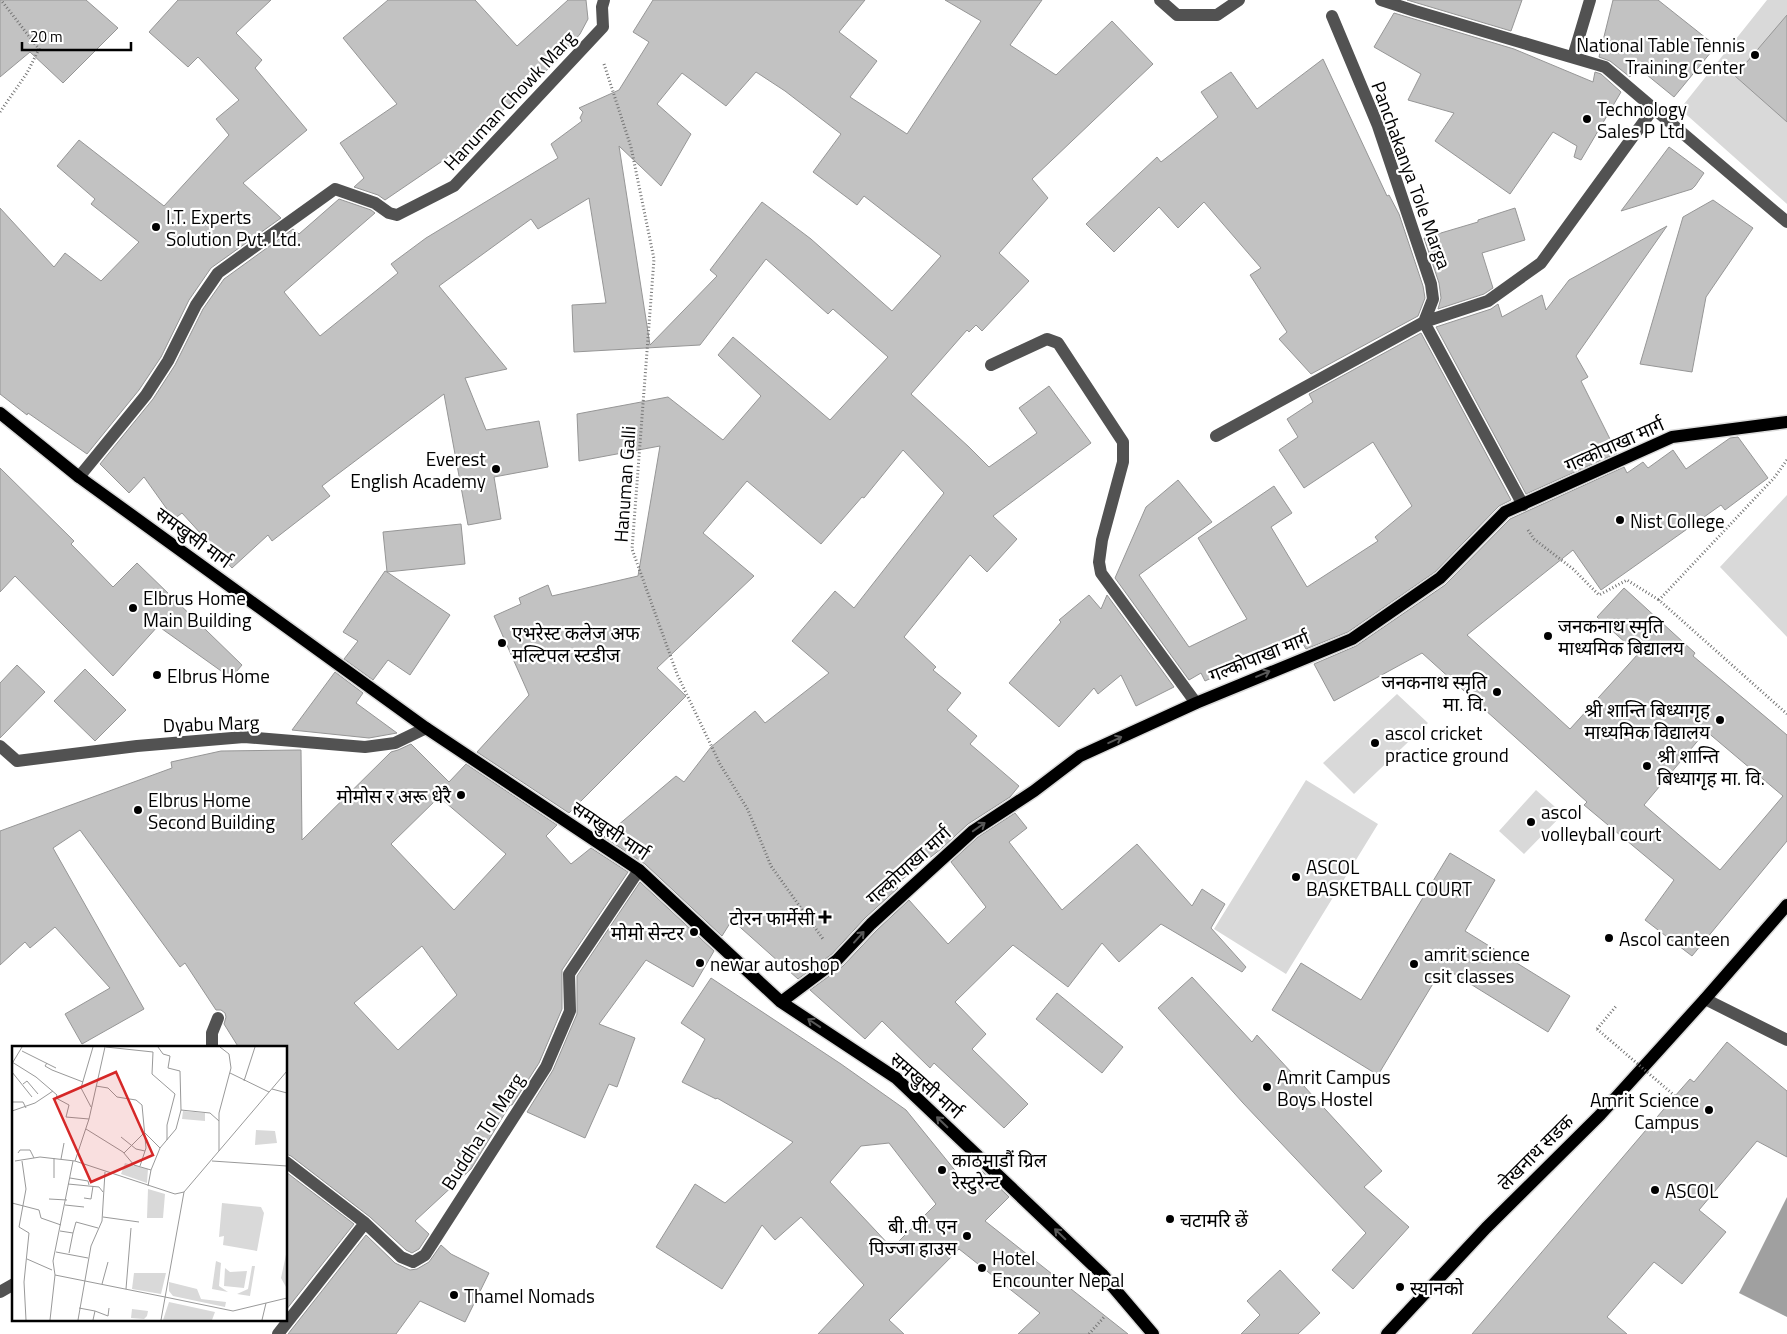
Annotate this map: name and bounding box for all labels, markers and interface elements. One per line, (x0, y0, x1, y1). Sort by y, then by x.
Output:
scale bar (22, 20, 131, 52)
street label: Hanuman Chowk Marg (436, 23, 582, 177)
text: 20 m (30, 25, 63, 48)
place label: National Table Tennis Training Center (1576, 30, 1745, 81)
marker: National Table Tennis Training Center (1749, 49, 1761, 61)
street label: Panchakanya Tole Marga (1365, 77, 1460, 273)
place label: Technology Sales P Ltd (1597, 94, 1687, 145)
marker: Technology Sales P Ltd (1581, 113, 1593, 125)
place label: I.T. Experts Solution Pvt. Ltd. (166, 202, 301, 253)
marker: I.T. Experts Solution Pvt. Ltd. (150, 221, 162, 233)
street label: गल्कोपाखा मार्ग (1560, 409, 1669, 479)
street label: Hanuman Galli (605, 425, 643, 543)
place label: Everest English Academy (350, 444, 486, 495)
marker: Everest English Academy (490, 463, 502, 475)
street label: समखुसी मार्ग (150, 499, 239, 575)
place label: Nist College (1630, 506, 1725, 535)
marker: Nist College (1614, 514, 1626, 526)
place label: Elbrus Home Main Building (143, 583, 252, 634)
marker: Elbrus Home Main Building (127, 602, 139, 614)
place label: जनकनाथ स्मृति माध्यमिक बिद्यालय (1558, 611, 1685, 662)
place label: एभरेस्ट कलेज अफ मल्टिपल स्टडीज (512, 618, 640, 669)
street label: गल्कोपाखा मार्ग (1204, 622, 1315, 689)
marker: जनकनाथ स्मृति माध्यमिक बिद्यालय (1542, 630, 1554, 642)
marker: एभरेस्ट कलेज अफ मल्टिपल स्टडीज (496, 637, 508, 649)
place label: Elbrus Home (167, 661, 270, 690)
place label: जनकनाथ स्मृति मा. वि. (1381, 667, 1488, 718)
marker: Elbrus Home (151, 669, 163, 681)
one-way arrow (1255, 669, 1270, 678)
marker: जनकनाथ स्मृति मा. वि. (1491, 686, 1503, 698)
place label: श्री शान्ति बिध्यागृह माध्यमिक विद्यालय (1584, 695, 1711, 746)
street label: Dyabu Marg (162, 707, 260, 739)
marker: श्री शान्ति बिध्यागृह माध्यमिक विद्यालय (1714, 714, 1726, 726)
place label: ascol cricket practice ground (1385, 718, 1509, 769)
one-way arrow (1107, 734, 1122, 744)
marker: ascol cricket practice ground (1369, 737, 1381, 749)
place label: श्री शान्ति बिध्यागृह मा. वि. (1657, 741, 1765, 792)
marker: श्री शान्ति बिध्यागृह मा. वि. (1641, 760, 1653, 772)
place label: मोमोस र अरू धेरै (337, 781, 452, 810)
place label: Elbrus Home Second Building (148, 785, 275, 836)
marker: मोमोस र अरू धेरै (455, 789, 467, 801)
street label: समखुसी मार्ग (566, 793, 657, 867)
place label: ascol volleyball court (1541, 797, 1662, 848)
marker: Elbrus Home Second Building (132, 804, 144, 816)
marker: ascol volleyball court (1525, 816, 1537, 828)
street label: गल्कोपाखा मार्ग (859, 818, 958, 911)
one-way arrow (971, 822, 985, 832)
place label: ASCOL BASKETBALL COURT (1306, 852, 1472, 903)
marker: ASCOL BASKETBALL COURT (1290, 871, 1302, 883)
place label: टोरन फार्मेसी (729, 903, 816, 932)
marker: टोरन फार्मेसी (819, 911, 831, 923)
place label: मोमो सेन्टर (611, 918, 685, 947)
place label: Ascol canteen (1619, 924, 1730, 953)
marker: मोमो सेन्टर (688, 926, 700, 938)
one-way arrow (853, 930, 865, 943)
marker: Ascol canteen (1603, 932, 1615, 944)
place label: amrit science csit classes (1424, 939, 1530, 990)
place label: newar autoshop (710, 949, 840, 978)
marker: newar autoshop (694, 957, 706, 969)
marker: amrit science csit classes (1408, 958, 1420, 970)
one-way arrow (807, 1018, 821, 1029)
street label: समखुसी मार्ग (884, 1045, 971, 1126)
inset map (12, 1046, 288, 1322)
place label: Amrit Campus Boys Hostel (1277, 1062, 1391, 1113)
street label: Buddha Tol Marg (433, 1067, 531, 1195)
marker: Amrit Campus Boys Hostel (1261, 1081, 1273, 1093)
place label: Amrit Science Campus (1590, 1085, 1699, 1136)
marker: Amrit Science Campus (1703, 1104, 1715, 1116)
street label: लेखनाथ सडक (1490, 1107, 1580, 1197)
one-way arrow (936, 1116, 949, 1128)
place label: काठमाडौं ग्रिल रेस्टुरेन्ट (952, 1145, 1048, 1196)
marker: काठमाडौं ग्रिल रेस्टुरेन्ट (936, 1164, 948, 1176)
place label: ASCOL (1665, 1176, 1718, 1205)
marker: ASCOL (1649, 1184, 1661, 1196)
place label: चटामरि छें (1180, 1205, 1249, 1234)
place label: बी. पी. एन पिज्जा हाउस (869, 1211, 958, 1262)
marker: चटामरि छें (1164, 1213, 1176, 1225)
one-way arrow (1054, 1228, 1067, 1240)
marker: बी. पी. एन पिज्जा हाउस (961, 1230, 973, 1242)
place label: Hotel Encounter Nepal (992, 1243, 1124, 1294)
marker: Hotel Encounter Nepal (976, 1262, 988, 1274)
place label: स्यानको (1410, 1273, 1464, 1302)
place label: Thamel Nomads (464, 1281, 595, 1310)
marker: स्यानको (1394, 1281, 1406, 1293)
marker: Thamel Nomads (448, 1289, 460, 1301)

